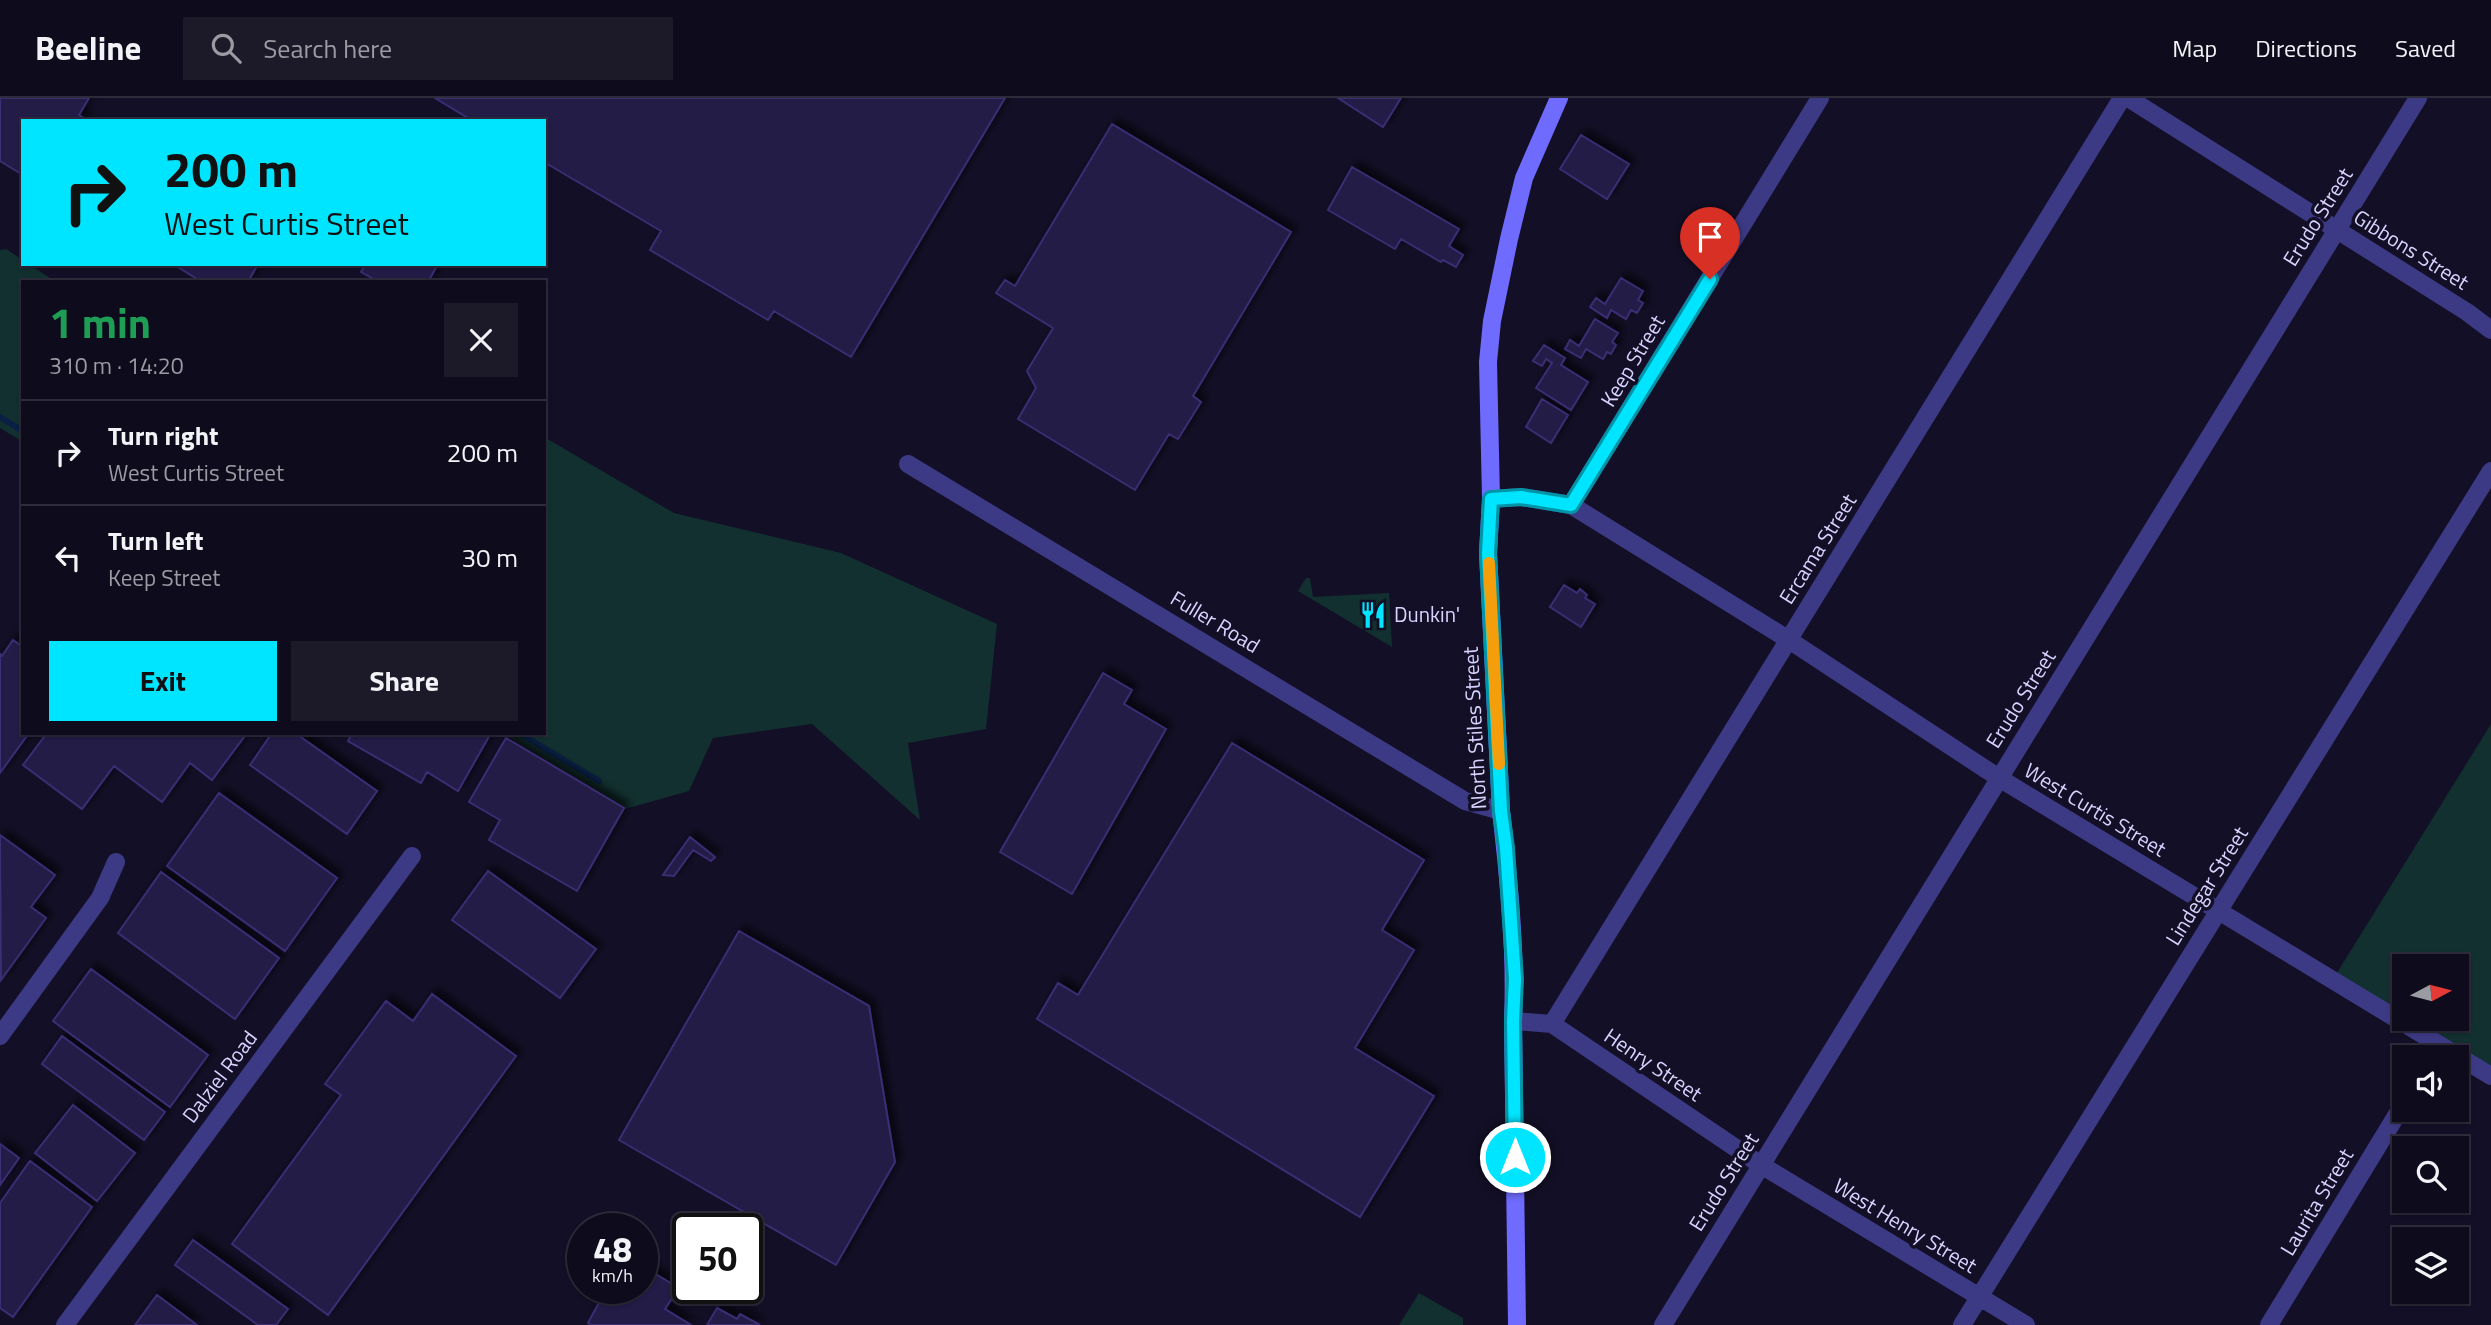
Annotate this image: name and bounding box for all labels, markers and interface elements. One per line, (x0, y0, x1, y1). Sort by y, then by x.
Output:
search box (183, 17, 673, 80)
text: Beeline (35, 23, 141, 73)
icon: search (207, 29, 245, 67)
text: Search here (263, 29, 392, 68)
text: Map (2172, 30, 2217, 66)
text: Directions (2255, 30, 2357, 66)
text: Saved (2395, 30, 2456, 66)
text: 200 m (164, 131, 298, 206)
icon: right (49, 147, 140, 238)
street label: Erudo Street (2274, 160, 2360, 272)
text: West Curtis Street (164, 199, 409, 247)
street label: Gibbons Street (2348, 201, 2476, 298)
pin (1680, 207, 1740, 279)
icon: arrive (1691, 218, 1729, 256)
text: 1 min (49, 290, 151, 354)
button: close (444, 303, 518, 377)
street label: Keep Street (1592, 308, 1673, 413)
text: 310 m · 14:20 (49, 348, 184, 383)
text: Turn right (108, 416, 219, 455)
text: 200 m (447, 433, 518, 472)
icon: right (49, 434, 87, 472)
text: West Curtis Street (108, 455, 284, 490)
street label: Ercama Street (1770, 486, 1864, 610)
text: Turn left (108, 521, 203, 560)
text: 30 m (461, 538, 518, 577)
icon: left (49, 539, 87, 577)
text: Keep Street (108, 560, 220, 595)
street label: Fuller Road (1165, 582, 1266, 660)
place label: Dunkin' (1394, 598, 1460, 630)
restaurant icon: Dunkin' (1358, 600, 1388, 630)
button: Exit (49, 641, 277, 721)
button: Share (291, 641, 518, 721)
street label: Erudo Street (1977, 642, 2063, 754)
street label: North Stiles Street (1454, 645, 1494, 810)
street label: West Curtis Street (2018, 754, 2173, 865)
street label: Lindegar Street (2157, 819, 2256, 951)
north arrow (2392, 954, 2469, 1031)
map controls (2392, 954, 2469, 1304)
street label: Henry Street (1598, 1020, 1710, 1109)
street label: Dalziel Road (174, 1023, 265, 1129)
button: sound (2392, 1045, 2469, 1122)
position arrow (1478, 1120, 1552, 1194)
street label: Erudo Street (1680, 1125, 1766, 1237)
button: search (2392, 1136, 2469, 1213)
street label: Laurita Street (2271, 1141, 2361, 1261)
street label: West Henry Street (1828, 1170, 1984, 1281)
speed limit sign: 50 (672, 1213, 763, 1304)
text: 48 (593, 1222, 632, 1276)
button: layers (2392, 1227, 2469, 1304)
text: km/h (592, 1262, 633, 1289)

